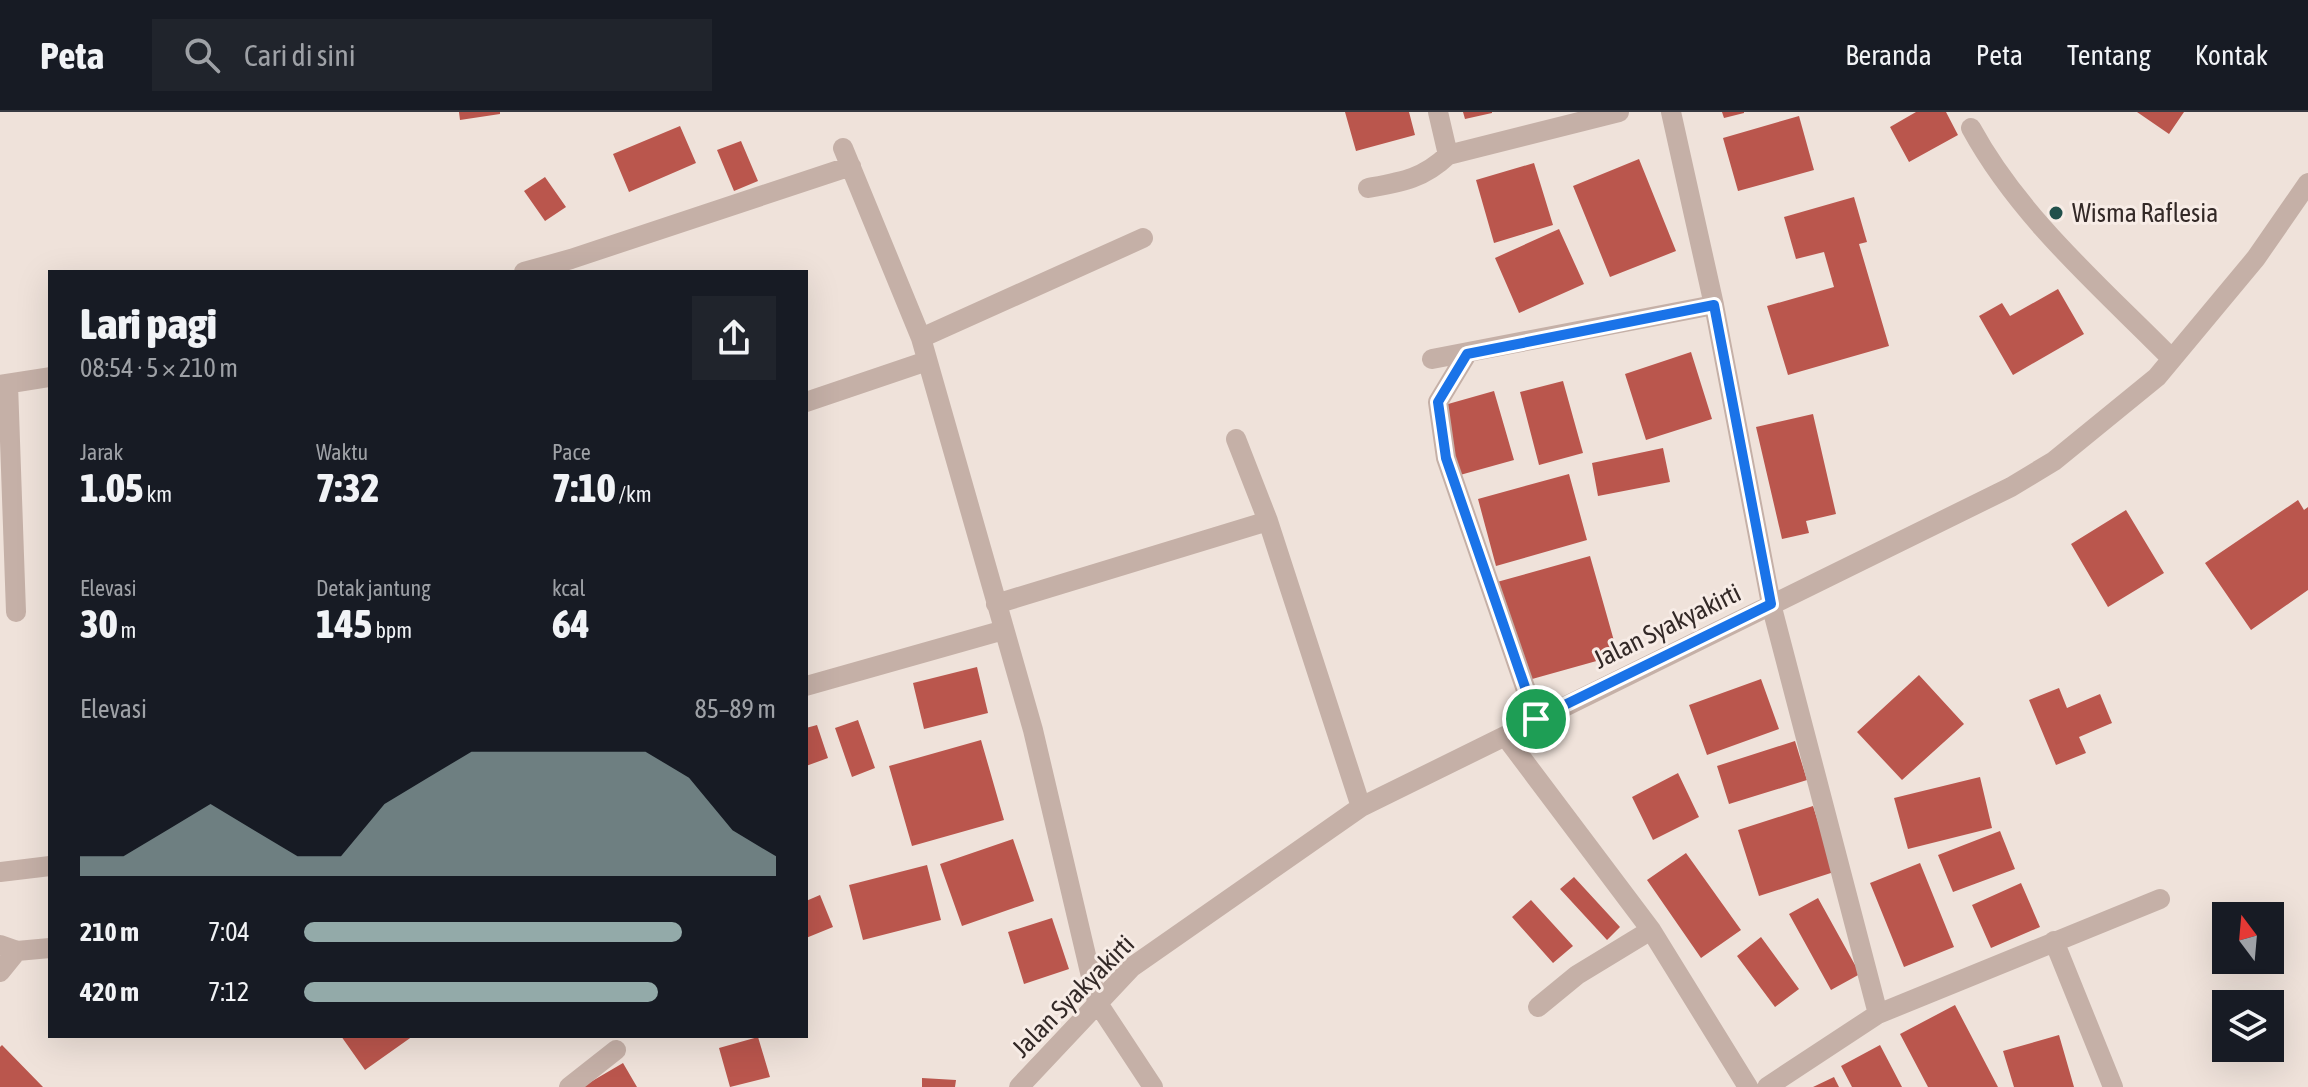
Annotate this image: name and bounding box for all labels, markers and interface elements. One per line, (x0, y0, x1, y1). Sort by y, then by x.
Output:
search box (152, 19, 712, 91)
icon: search (180, 33, 224, 77)
text: Peta (40, 34, 104, 77)
text: Cari di sini (244, 38, 356, 72)
text: Beranda (1845, 39, 1932, 71)
text: Peta (1976, 39, 2023, 71)
text: Tentang (2067, 39, 2151, 71)
text: Kontak (2195, 39, 2268, 71)
place label: Wisma Raflesia (2072, 198, 2218, 228)
marker: Wisma Raflesia (2047, 204, 2065, 222)
button: share (692, 296, 776, 380)
text: Lari pagi (80, 298, 217, 348)
text: 08:54 · 5 × 210 m (80, 353, 238, 383)
text: Jarak (80, 439, 123, 465)
text: Waktu (316, 439, 368, 465)
text: Pace (552, 439, 591, 465)
text: 1.05 (80, 465, 144, 510)
text: 7:32 (316, 465, 380, 510)
text: 7:10 (552, 465, 616, 510)
text: km (144, 481, 172, 507)
text: /km (616, 481, 652, 507)
text: Elevasi (80, 575, 137, 601)
text: Detak jantung (316, 575, 431, 601)
text: kcal (552, 575, 585, 601)
street label: Jalan Syakyakirti (1588, 577, 1746, 675)
text: 30 (80, 601, 118, 646)
text: 145 (316, 601, 372, 646)
text: 64 (552, 601, 590, 646)
text: m (118, 617, 136, 643)
text: bpm (372, 617, 412, 643)
pin (1502, 685, 1570, 753)
text: Elevasi (80, 694, 147, 724)
text: 85–89 m (694, 694, 776, 724)
icon: arrive (1514, 697, 1558, 741)
north arrow (2212, 902, 2284, 974)
map controls (2212, 902, 2284, 1062)
text: 210 m (80, 917, 139, 947)
text: 7:04 (208, 917, 250, 947)
street label: Jalan Syakyakirti (1006, 929, 1140, 1063)
text: 420 m (80, 977, 139, 1007)
text: 7:12 (208, 977, 249, 1007)
button: layers (2212, 990, 2284, 1062)

